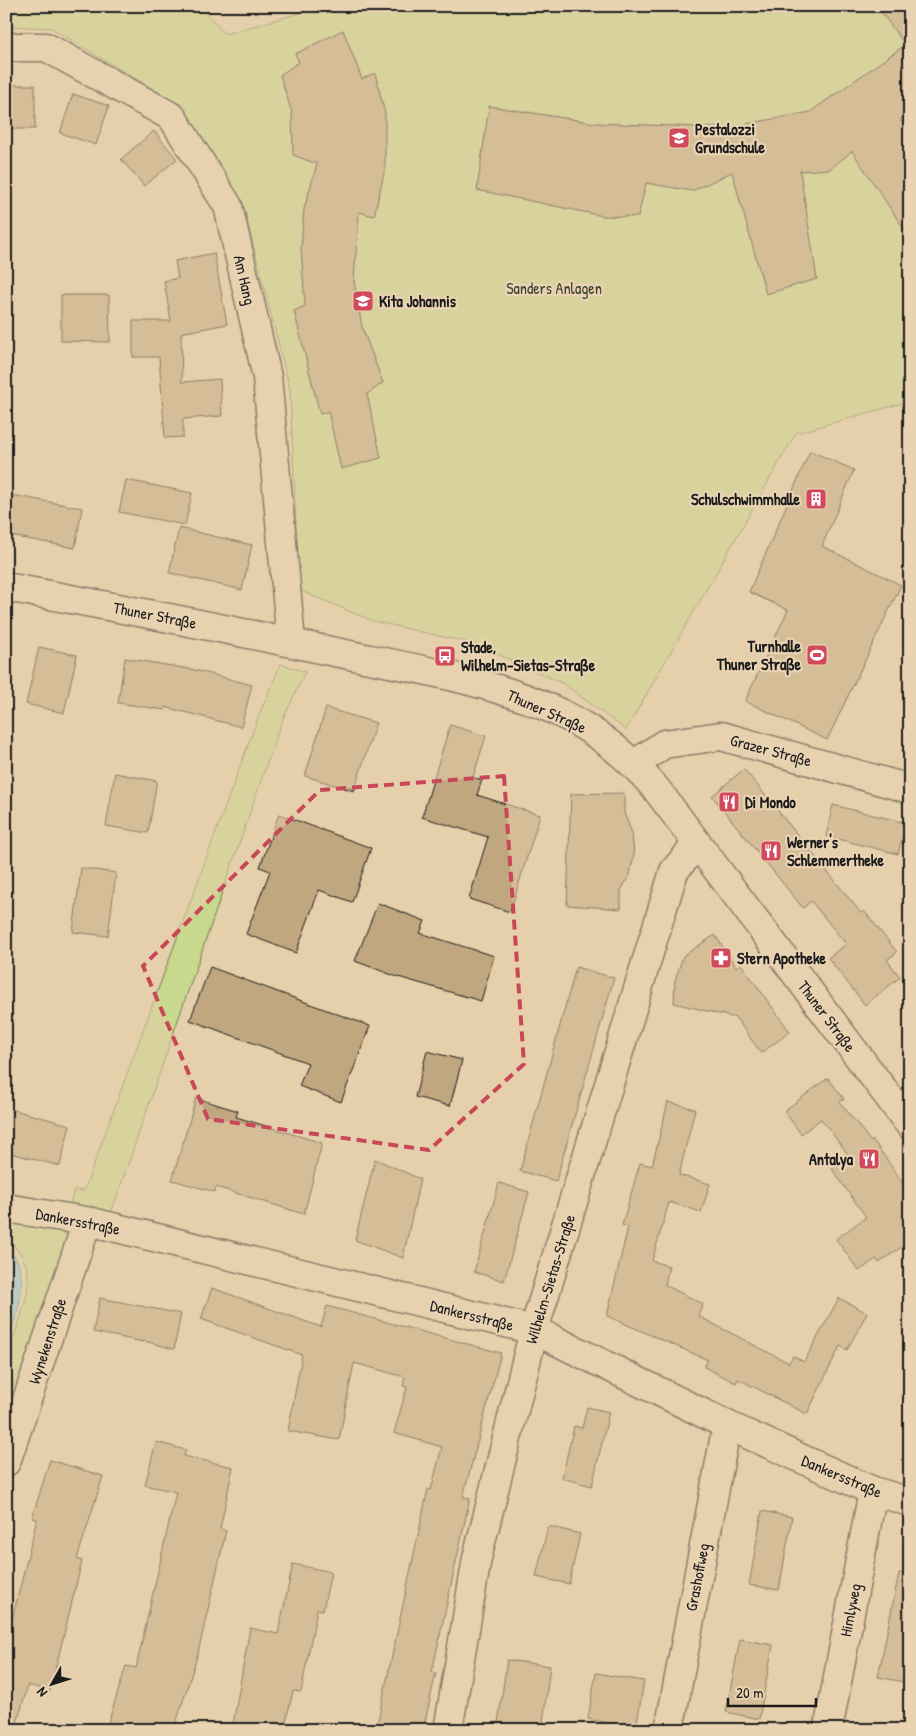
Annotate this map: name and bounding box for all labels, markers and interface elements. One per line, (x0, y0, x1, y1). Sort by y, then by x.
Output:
place label: Pestalozzi Grundschule (695, 118, 765, 158)
school or university icon: Pestalozzi Grundschule (667, 126, 691, 150)
street label: Am Hang (229, 253, 261, 307)
park label: Sanders Anlagen (506, 277, 602, 299)
school or university icon: Kita Johannis (351, 289, 375, 313)
place label: Kita Johannis (379, 290, 457, 312)
building icon: Schulschwimmhalle (804, 487, 828, 511)
place label: Schulschwimmhalle (691, 488, 801, 510)
street label: Thuner Straße (112, 596, 199, 634)
place label: Turnhalle Thuner Straße (716, 635, 802, 676)
place label: Stade, Wilhelm-Sietas-Straße (461, 636, 596, 677)
sports icon: Turnhalle Thuner Straße (805, 643, 829, 667)
bus stop icon: Stade, Wilhelm-Sietas-Straße (433, 644, 457, 668)
street label: Thuner Straße (504, 684, 590, 738)
street label: Grazer Straße (728, 729, 815, 772)
restaurant icon: Di Mondo (717, 790, 741, 814)
place label: Di Mondo (745, 791, 796, 813)
place label: Werner's Schlemmertheke (787, 831, 884, 871)
restaurant icon: Werner's Schlemmertheke (759, 839, 783, 863)
pharmacy icon: Stern Apotheke (709, 946, 733, 970)
place label: Stern Apotheke (737, 947, 827, 970)
street label: Thuner Straße (793, 976, 861, 1057)
restaurant icon: Antalya (857, 1147, 881, 1171)
place label: Antalya (809, 1148, 854, 1171)
street label: Dankersstraße (34, 1202, 123, 1240)
street label: Wilhelm-Sietas-Straße (520, 1211, 580, 1346)
street label: Wynekenstraße (23, 1294, 71, 1387)
street label: Dankersstraße (428, 1294, 517, 1336)
street label: Dankersstraße (798, 1449, 886, 1503)
street label: Grashoffweg (680, 1541, 714, 1613)
street label: Himlyweg (834, 1581, 866, 1639)
north arrow (28, 1658, 78, 1708)
scale bar (728, 1676, 816, 1708)
text: 20 m (736, 1682, 763, 1703)
text: N (31, 1683, 51, 1701)

